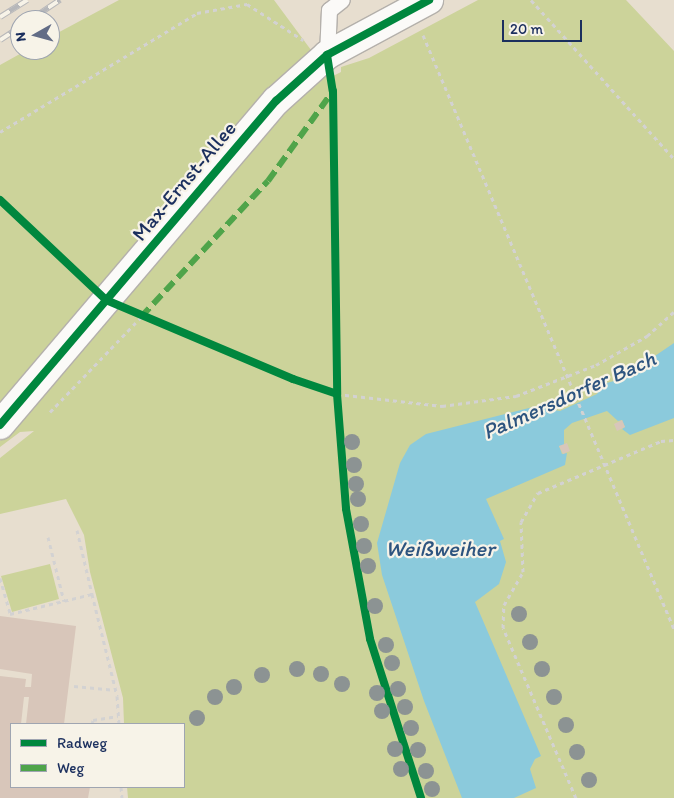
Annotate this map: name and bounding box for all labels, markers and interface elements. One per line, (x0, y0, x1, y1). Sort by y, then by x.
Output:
north arrow (10, 10, 60, 60)
scale bar (504, 10, 584, 42)
text: 20 m (510, 20, 543, 38)
text: N (12, 31, 30, 43)
street label: Max-Ernst-Allee (127, 116, 241, 246)
water label: Palmersdorfer Bach (478, 345, 660, 445)
water label: Weißweiher (385, 536, 495, 562)
legend (10, 723, 185, 788)
text: Radweg (57, 734, 107, 752)
text: Weg (57, 759, 84, 777)

